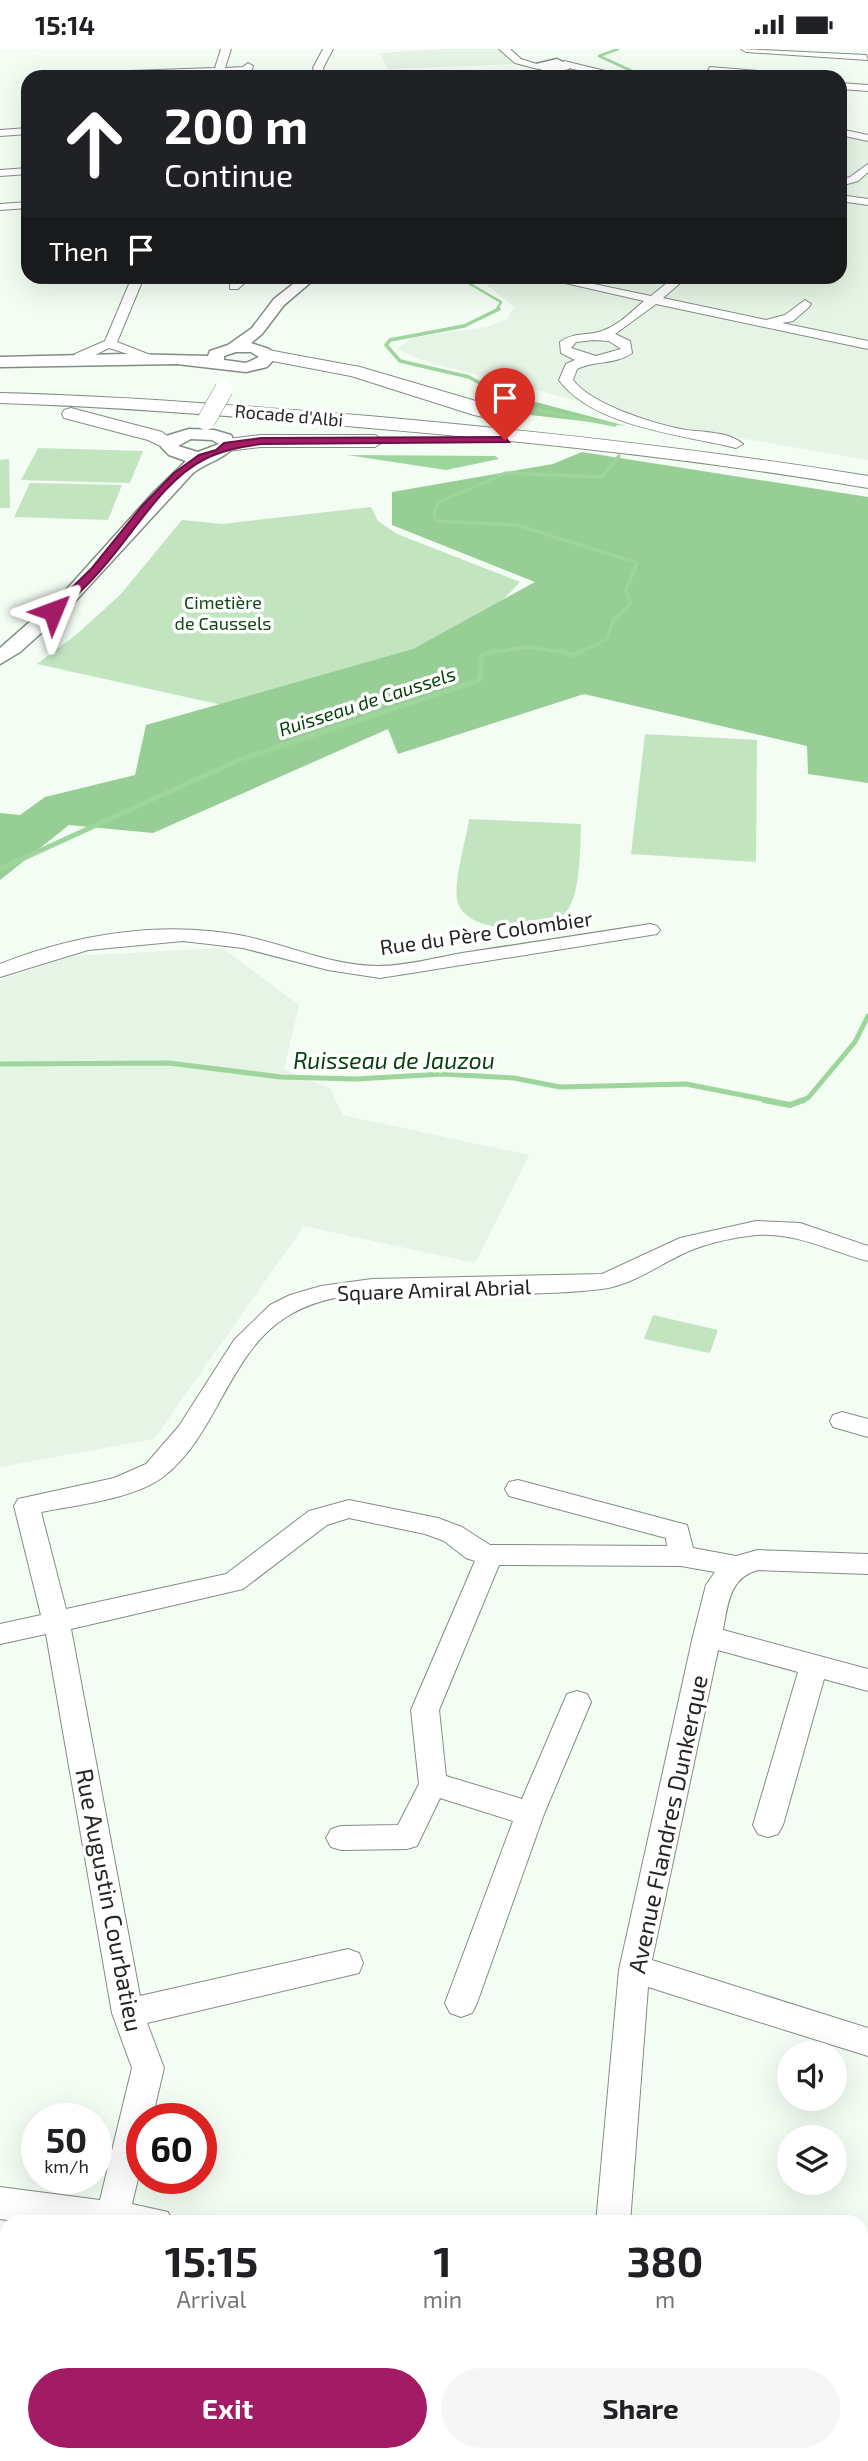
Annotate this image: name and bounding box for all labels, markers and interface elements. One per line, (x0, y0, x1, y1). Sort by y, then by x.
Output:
text: 15:14 (35, 9, 95, 40)
text: 200 m (164, 95, 308, 154)
icon: ahead (49, 98, 140, 189)
text: Continue (164, 155, 293, 193)
icon: arrive (122, 231, 160, 269)
text: Then (49, 235, 108, 266)
pin (475, 368, 535, 440)
icon: arrive (486, 379, 524, 417)
street label: Rocade d'Albi (234, 399, 344, 431)
position arrow (16, 574, 90, 648)
park label: Cimetière de Caussels (175, 591, 271, 634)
water label: Ruisseau de Caussels (276, 662, 458, 740)
street label: Rue du Père Colombier (378, 905, 595, 959)
water label: Ruisseau de Jauzou (293, 1046, 495, 1074)
street label: Square Amiral Abrial (337, 1273, 532, 1305)
street label: Avenue Flandres Dunkerque (621, 1672, 713, 1976)
street label: Rue Augustin Courbatieu (70, 1766, 150, 2034)
map controls (777, 2041, 847, 2195)
button: sound (777, 2041, 847, 2111)
speed limit sign: 60 (126, 2103, 217, 2194)
text: 50 (46, 2118, 87, 2160)
button: layers (777, 2125, 847, 2195)
text: km/h (44, 2155, 89, 2177)
text: 15:15 (165, 2235, 258, 2285)
text: 1 (433, 2235, 452, 2285)
text: 380 (627, 2235, 703, 2285)
text: Arrival (176, 2285, 246, 2313)
text: min (423, 2285, 462, 2313)
text: m (655, 2285, 675, 2313)
button: Exit (28, 2368, 427, 2448)
button: Share (441, 2368, 840, 2448)

